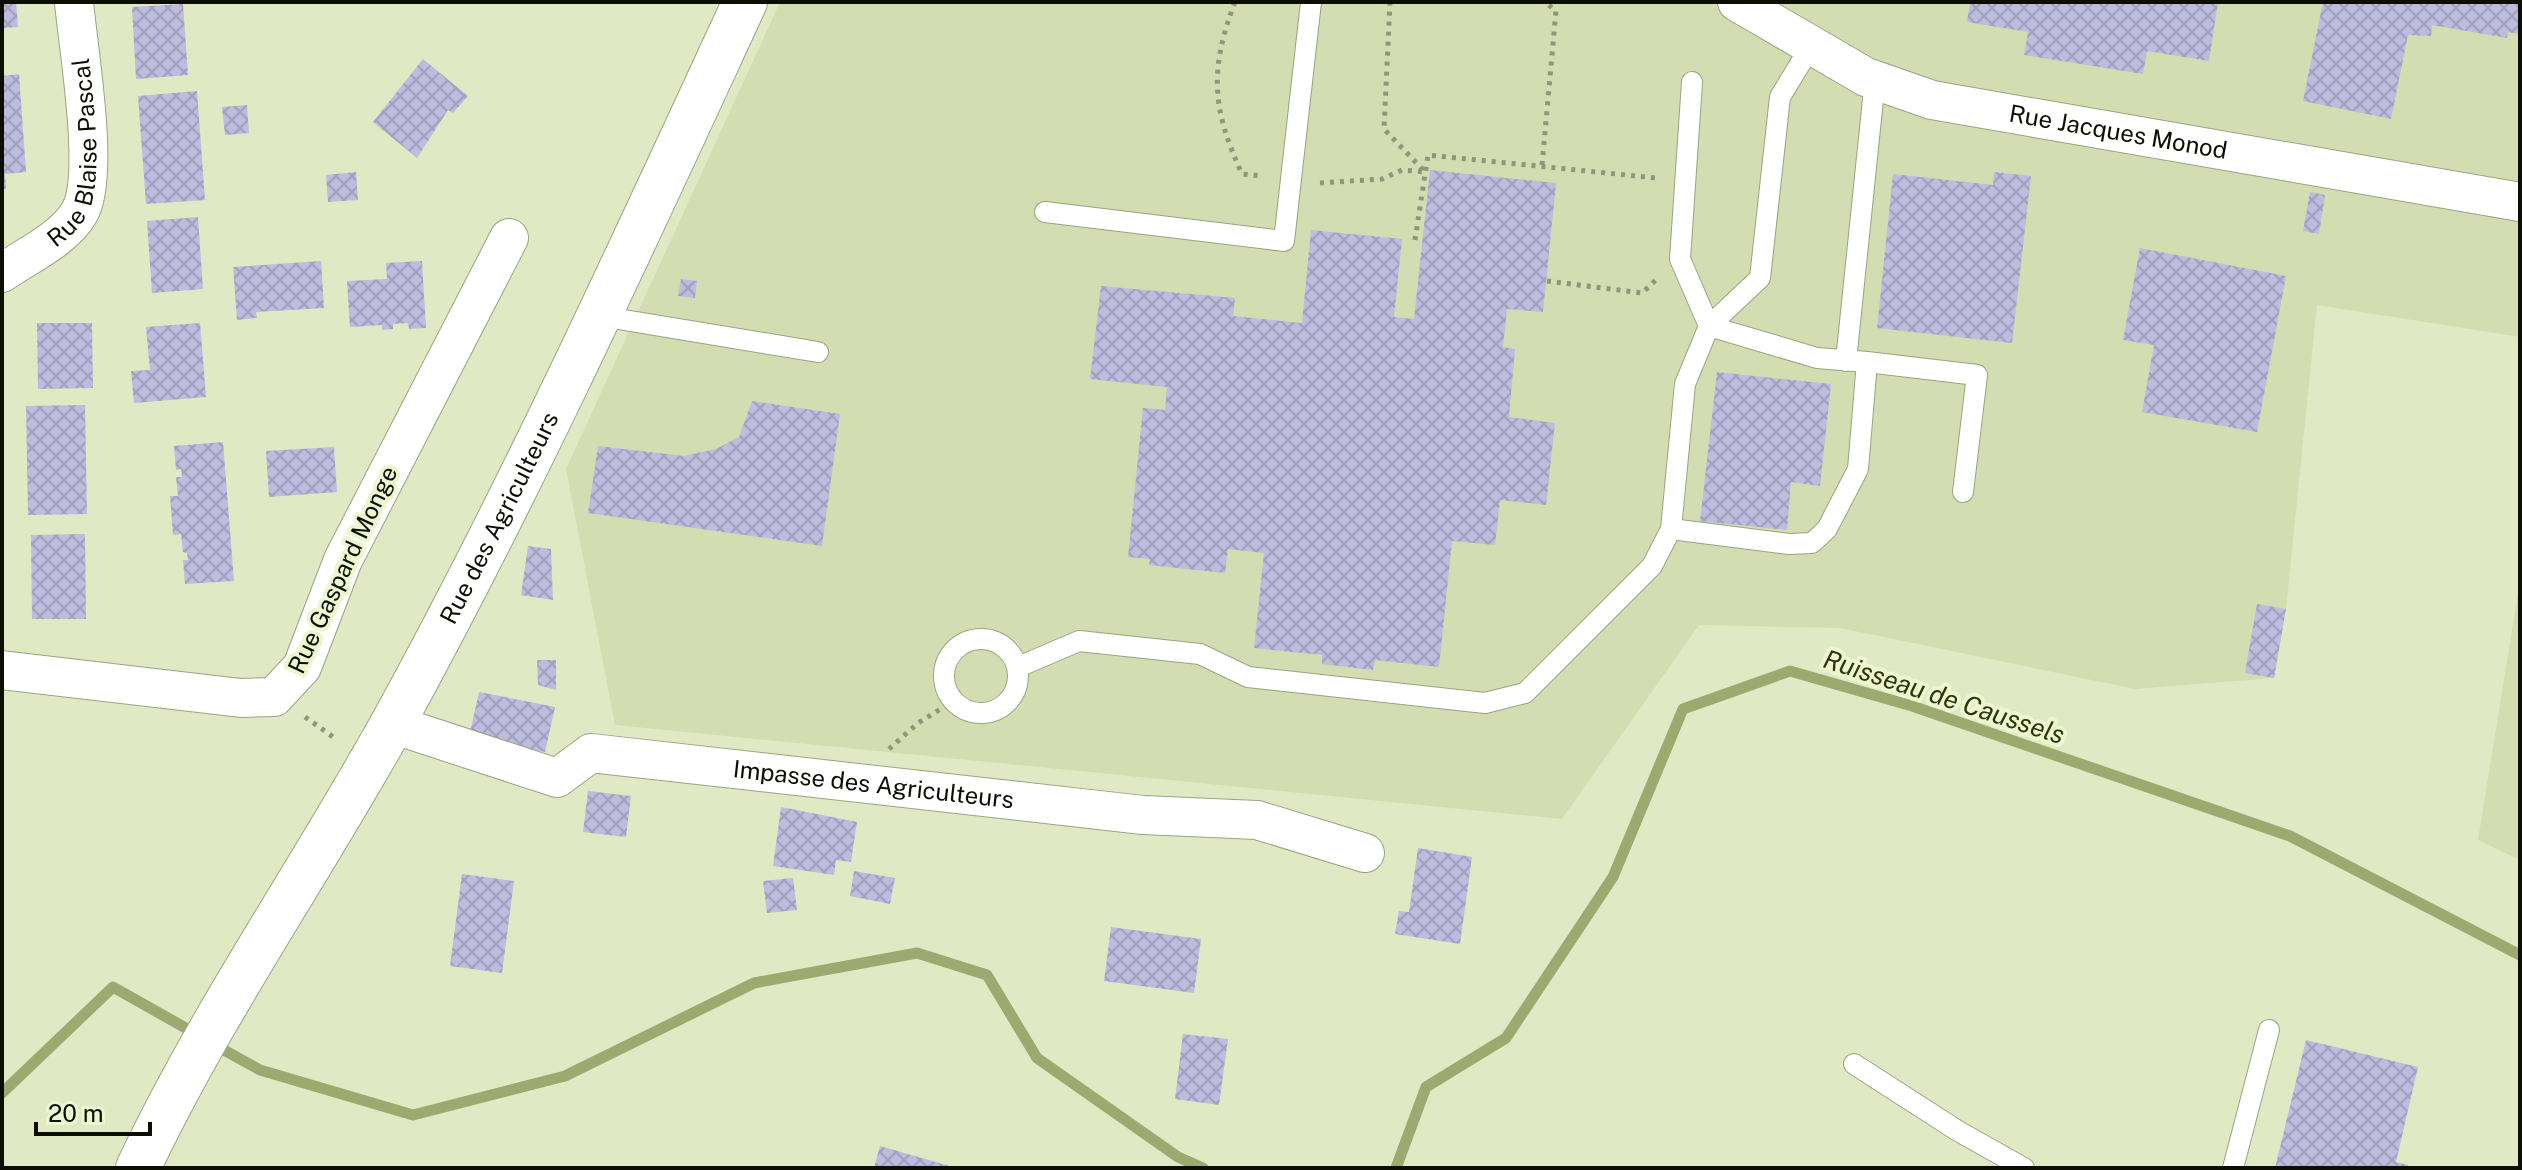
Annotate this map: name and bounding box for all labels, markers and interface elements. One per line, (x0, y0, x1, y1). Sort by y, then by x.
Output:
street label: Rue Blaise Pascal (41, 57, 101, 252)
street label: Rue Jacques Monod (2007, 99, 2230, 164)
street label: Rue des Agriculteurs (434, 407, 564, 628)
street label: Rue Gaspard Monge (282, 461, 402, 678)
water label: Ruisseau de Caussels (1820, 643, 2069, 750)
street label: Impasse des Agriculteurs (732, 754, 1015, 813)
scale bar (36, 1086, 150, 1136)
text: 20 m (48, 1099, 104, 1127)

